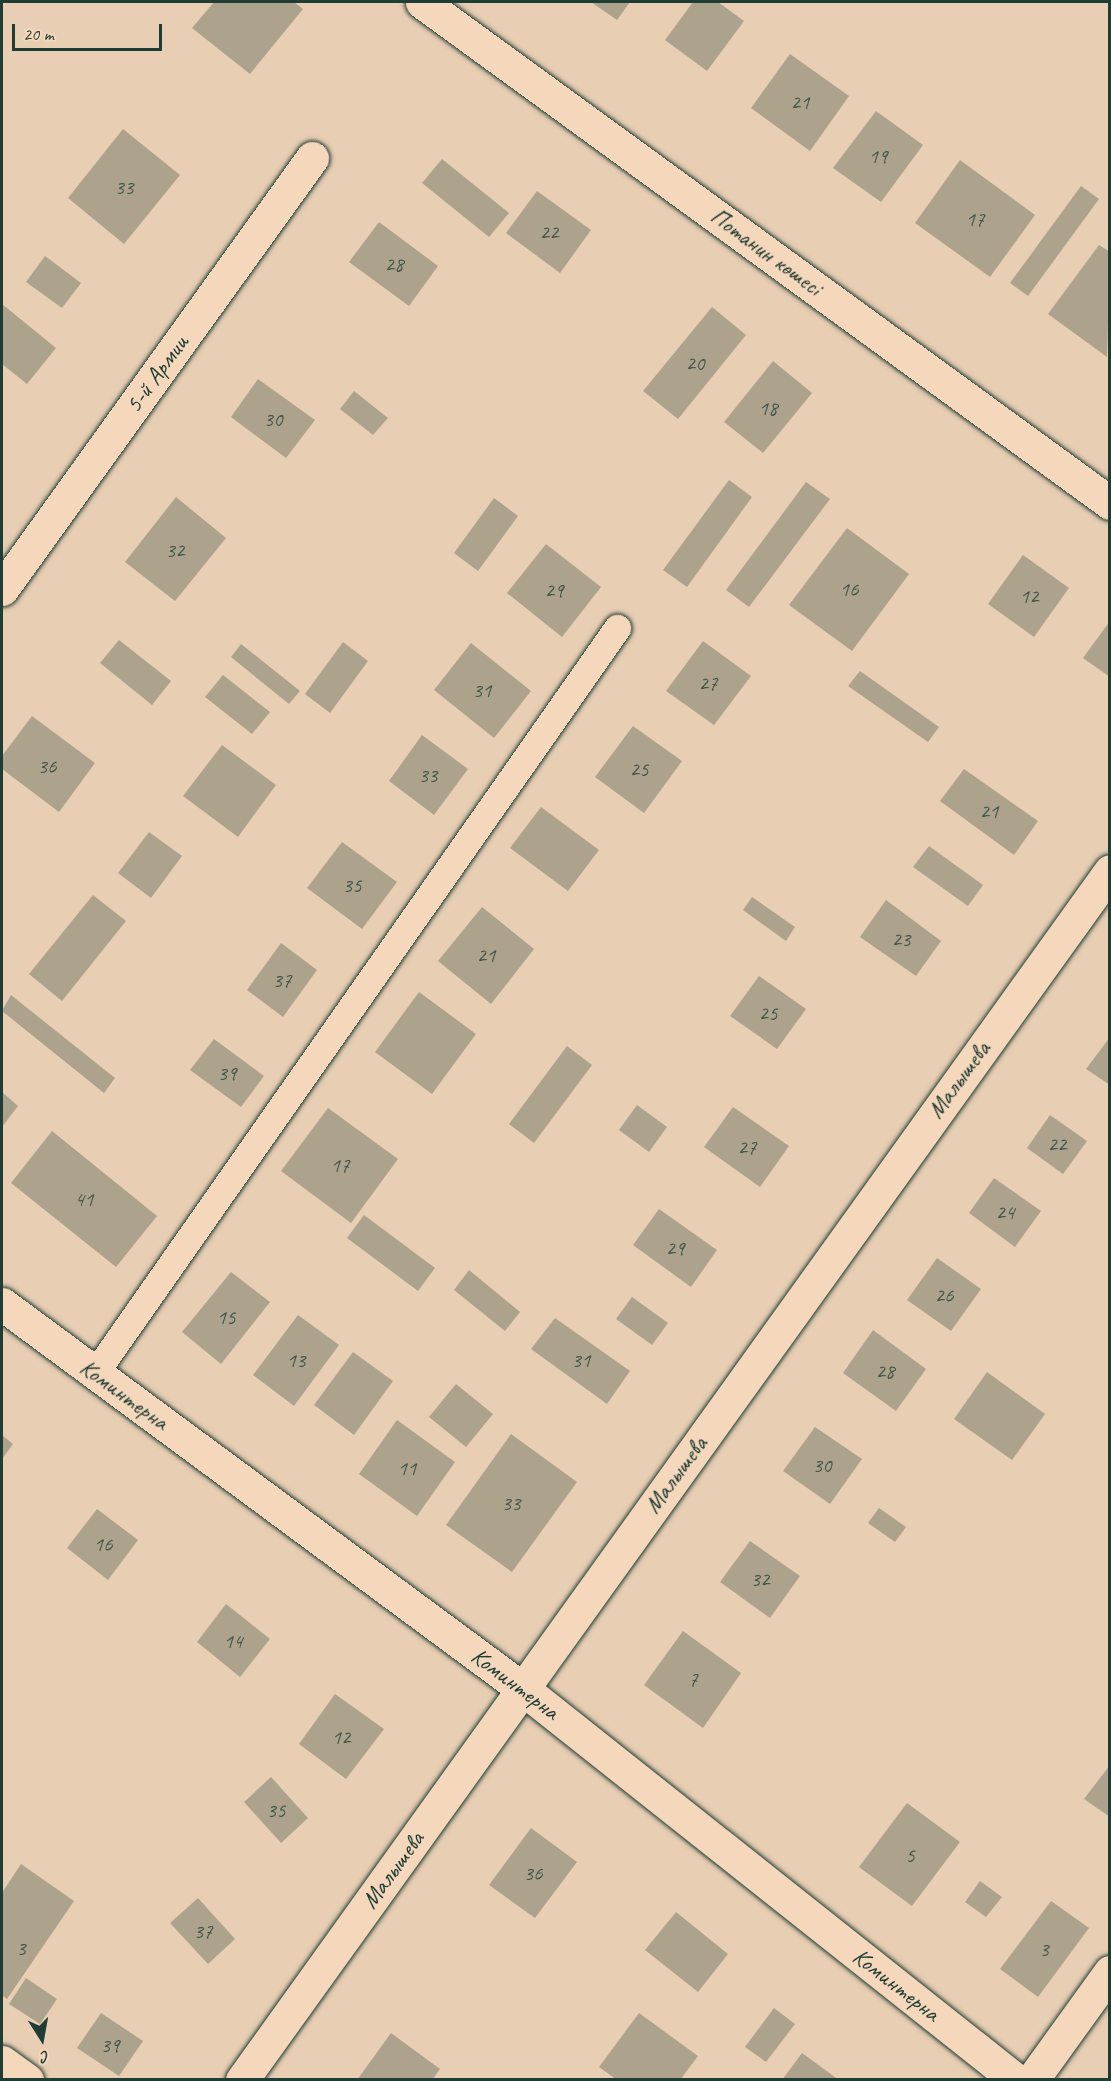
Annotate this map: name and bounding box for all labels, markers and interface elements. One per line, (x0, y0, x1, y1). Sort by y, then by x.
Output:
scale bar (15, 12, 165, 50)
text: 20 m (23, 23, 54, 45)
house number: 21 (791, 89, 809, 115)
house number: 19 (869, 143, 887, 169)
house number: 33 (115, 174, 133, 200)
street label: Потанин көшесі (705, 202, 827, 302)
house number: 17 (966, 206, 984, 232)
house number: 22 (540, 219, 558, 245)
house number: 28 (385, 251, 403, 277)
street label: 5-й Армии (119, 330, 195, 418)
house number: 20 (686, 350, 704, 376)
house number: 18 (759, 395, 777, 421)
house number: 30 (264, 406, 282, 432)
house number: 32 (166, 537, 184, 563)
house number: 16 (840, 576, 858, 602)
house number: 29 (545, 577, 563, 603)
house number: 12 (1020, 583, 1038, 609)
house number: 27 (699, 670, 717, 696)
house number: 31 (473, 677, 491, 703)
house number: 36 (38, 753, 56, 779)
house number: 25 (630, 756, 648, 782)
house number: 33 (419, 762, 437, 788)
house number: 21 (980, 798, 998, 824)
house number: 35 (343, 872, 361, 898)
house number: 23 (892, 926, 910, 952)
house number: 21 (477, 942, 495, 968)
house number: 37 (273, 967, 291, 993)
house number: 25 (759, 1000, 777, 1026)
street label: Малышева (921, 1036, 997, 1124)
house number: 39 (218, 1060, 236, 1086)
house number: 22 (1048, 1131, 1066, 1157)
house number: 27 (738, 1134, 756, 1160)
house number: 17 (331, 1152, 349, 1178)
house number: 41 (75, 1186, 93, 1212)
house number: 24 (996, 1199, 1014, 1225)
house number: 29 (666, 1235, 684, 1261)
house number: 26 (935, 1282, 953, 1308)
house number: 15 (217, 1304, 235, 1330)
house number: 13 (287, 1347, 305, 1373)
house number: 31 (572, 1347, 590, 1373)
street label: Коминтерна (74, 1353, 174, 1437)
house number: 28 (876, 1358, 894, 1384)
street label: Малышева (638, 1431, 714, 1519)
house number: 30 (813, 1452, 831, 1478)
house number: 11 (398, 1455, 416, 1481)
house number: 33 (502, 1490, 520, 1516)
house number: 16 (94, 1531, 112, 1557)
house number: 32 (751, 1566, 769, 1592)
house number: 14 (224, 1628, 242, 1654)
street label: Коминтерна (465, 1642, 565, 1726)
house number: 7 (688, 1666, 698, 1692)
house number: 12 (332, 1724, 350, 1750)
house number: 35 (267, 1797, 285, 1823)
street label: Малышева (355, 1826, 431, 1914)
house number: 5 (905, 1842, 915, 1868)
house number: 36 (524, 1860, 542, 1886)
house number: 37 (194, 1918, 212, 1944)
house number: 3 (16, 1935, 26, 1961)
house number: 3 (1039, 1936, 1049, 1962)
street label: Коминтерна (847, 1942, 945, 2028)
north arrow (12, 2009, 72, 2069)
house number: 39 (101, 2032, 119, 2058)
text: С (40, 2046, 51, 2067)

